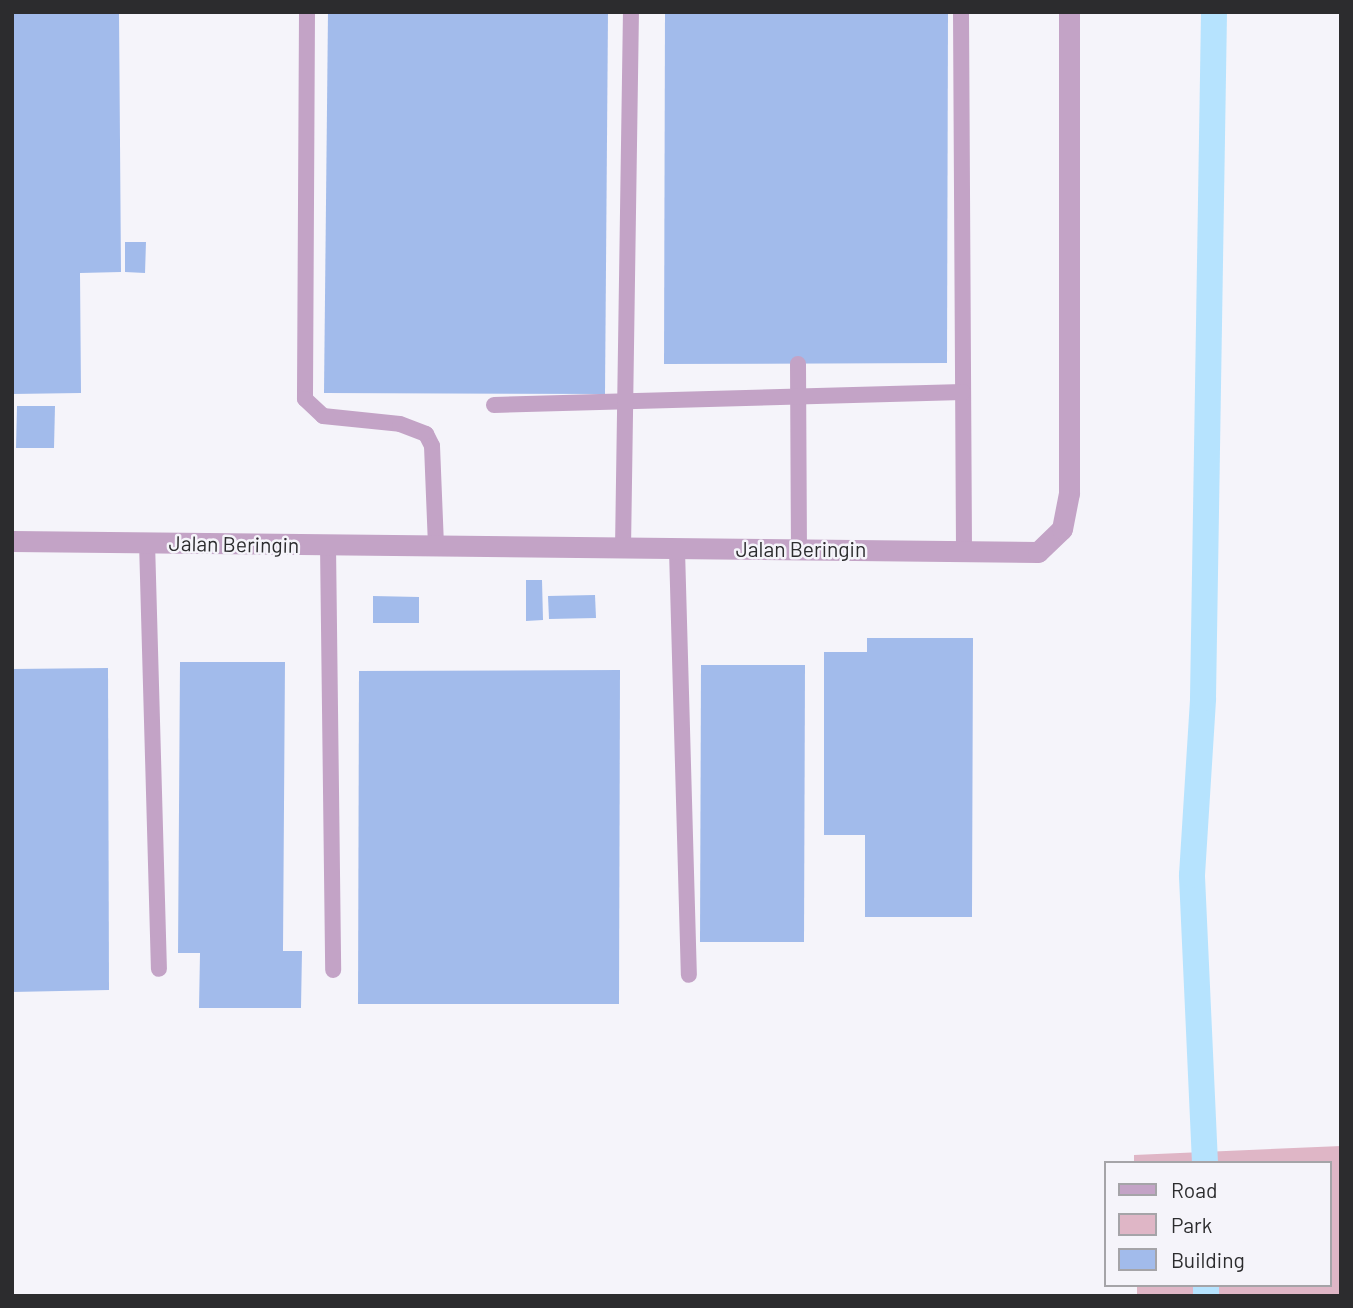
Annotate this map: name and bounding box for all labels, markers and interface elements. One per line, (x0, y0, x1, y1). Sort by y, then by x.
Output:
street label: Jalan Beringin (169, 530, 299, 558)
street label: Jalan Beringin (736, 536, 866, 562)
legend (1104, 1161, 1332, 1287)
text: Road (1171, 1177, 1217, 1202)
text: Park (1171, 1212, 1212, 1237)
text: Building (1171, 1247, 1245, 1272)

